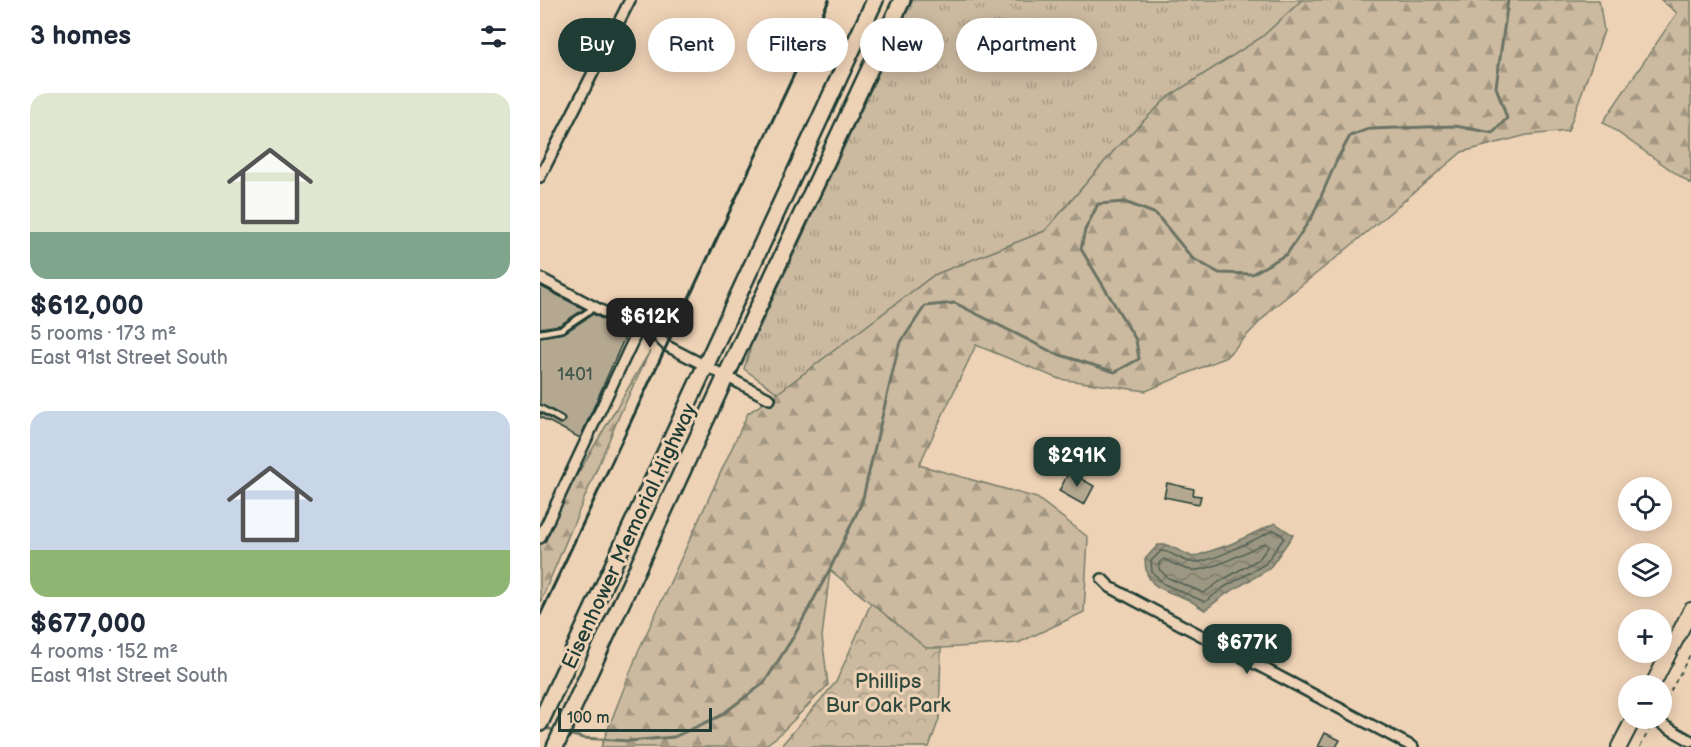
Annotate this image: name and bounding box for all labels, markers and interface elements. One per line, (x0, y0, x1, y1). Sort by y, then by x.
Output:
chip: Buy (558, 18, 636, 72)
chip: Rent (648, 18, 735, 72)
chip: Filters (747, 18, 848, 72)
chip: New (860, 18, 944, 72)
chip: Apartment (956, 18, 1097, 72)
icon: filters (477, 20, 510, 53)
text: 3 homes (30, 21, 131, 52)
icon: home (216, 132, 324, 240)
text: $612,000 (30, 291, 144, 322)
pin: $612K (608, 298, 692, 349)
text: $612K (620, 305, 680, 329)
text: 5 rooms · 173 m² (30, 322, 176, 346)
text: East 91st Street South (30, 346, 228, 370)
house number: 1401 (557, 364, 593, 385)
street label: Eisenhower Memorial Highway (557, 399, 702, 673)
pin: $291K (1035, 437, 1119, 488)
text: $291K (1048, 444, 1106, 468)
icon: home (216, 450, 324, 558)
map controls (1618, 477, 1672, 729)
button: locate (1618, 477, 1672, 531)
button: layers (1618, 543, 1672, 597)
text: $677,000 (30, 609, 146, 640)
button: + (1618, 609, 1672, 663)
pin: $677K (1205, 624, 1289, 675)
text: $677K (1217, 631, 1277, 655)
text: 4 rooms · 152 m² (30, 640, 178, 664)
text: East 91st Street South (30, 664, 228, 688)
park label: Phillips Bur Oak Park (825, 669, 951, 718)
button: − (1618, 675, 1672, 729)
scale bar (558, 705, 712, 732)
text: 100 m (567, 709, 610, 728)

